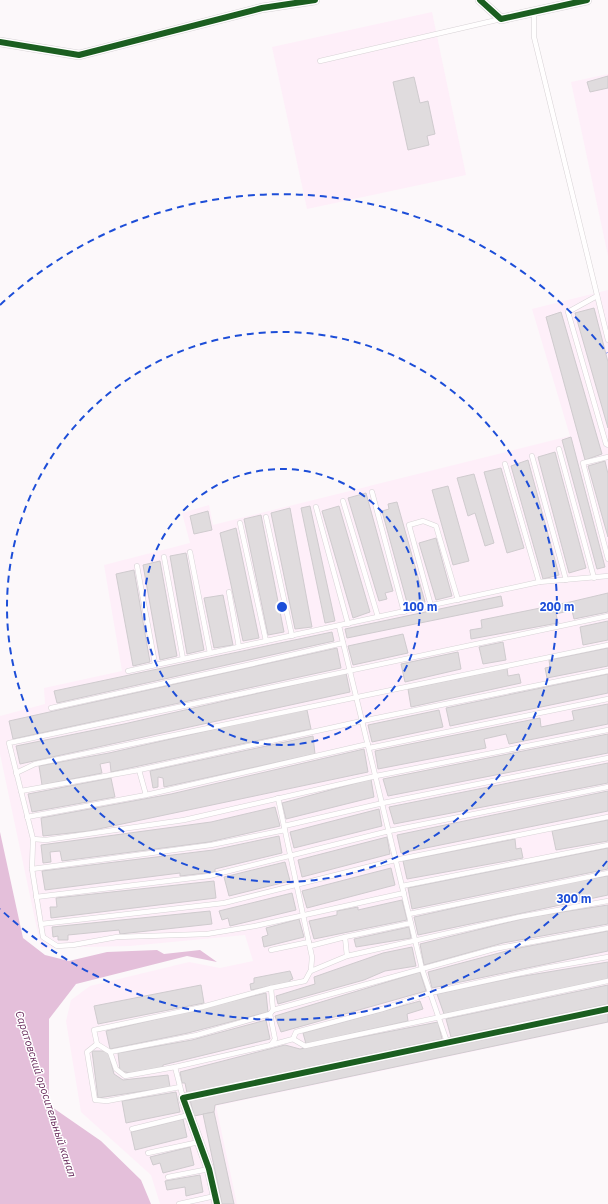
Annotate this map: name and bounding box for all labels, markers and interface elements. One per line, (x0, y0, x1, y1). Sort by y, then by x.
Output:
text: 100 m (402, 599, 438, 614)
text: 200 m (539, 599, 575, 614)
centre of rings (275, 600, 289, 614)
text: 300 m (556, 891, 592, 906)
water label: Саратовский оросительный канал (12, 1009, 80, 1179)

